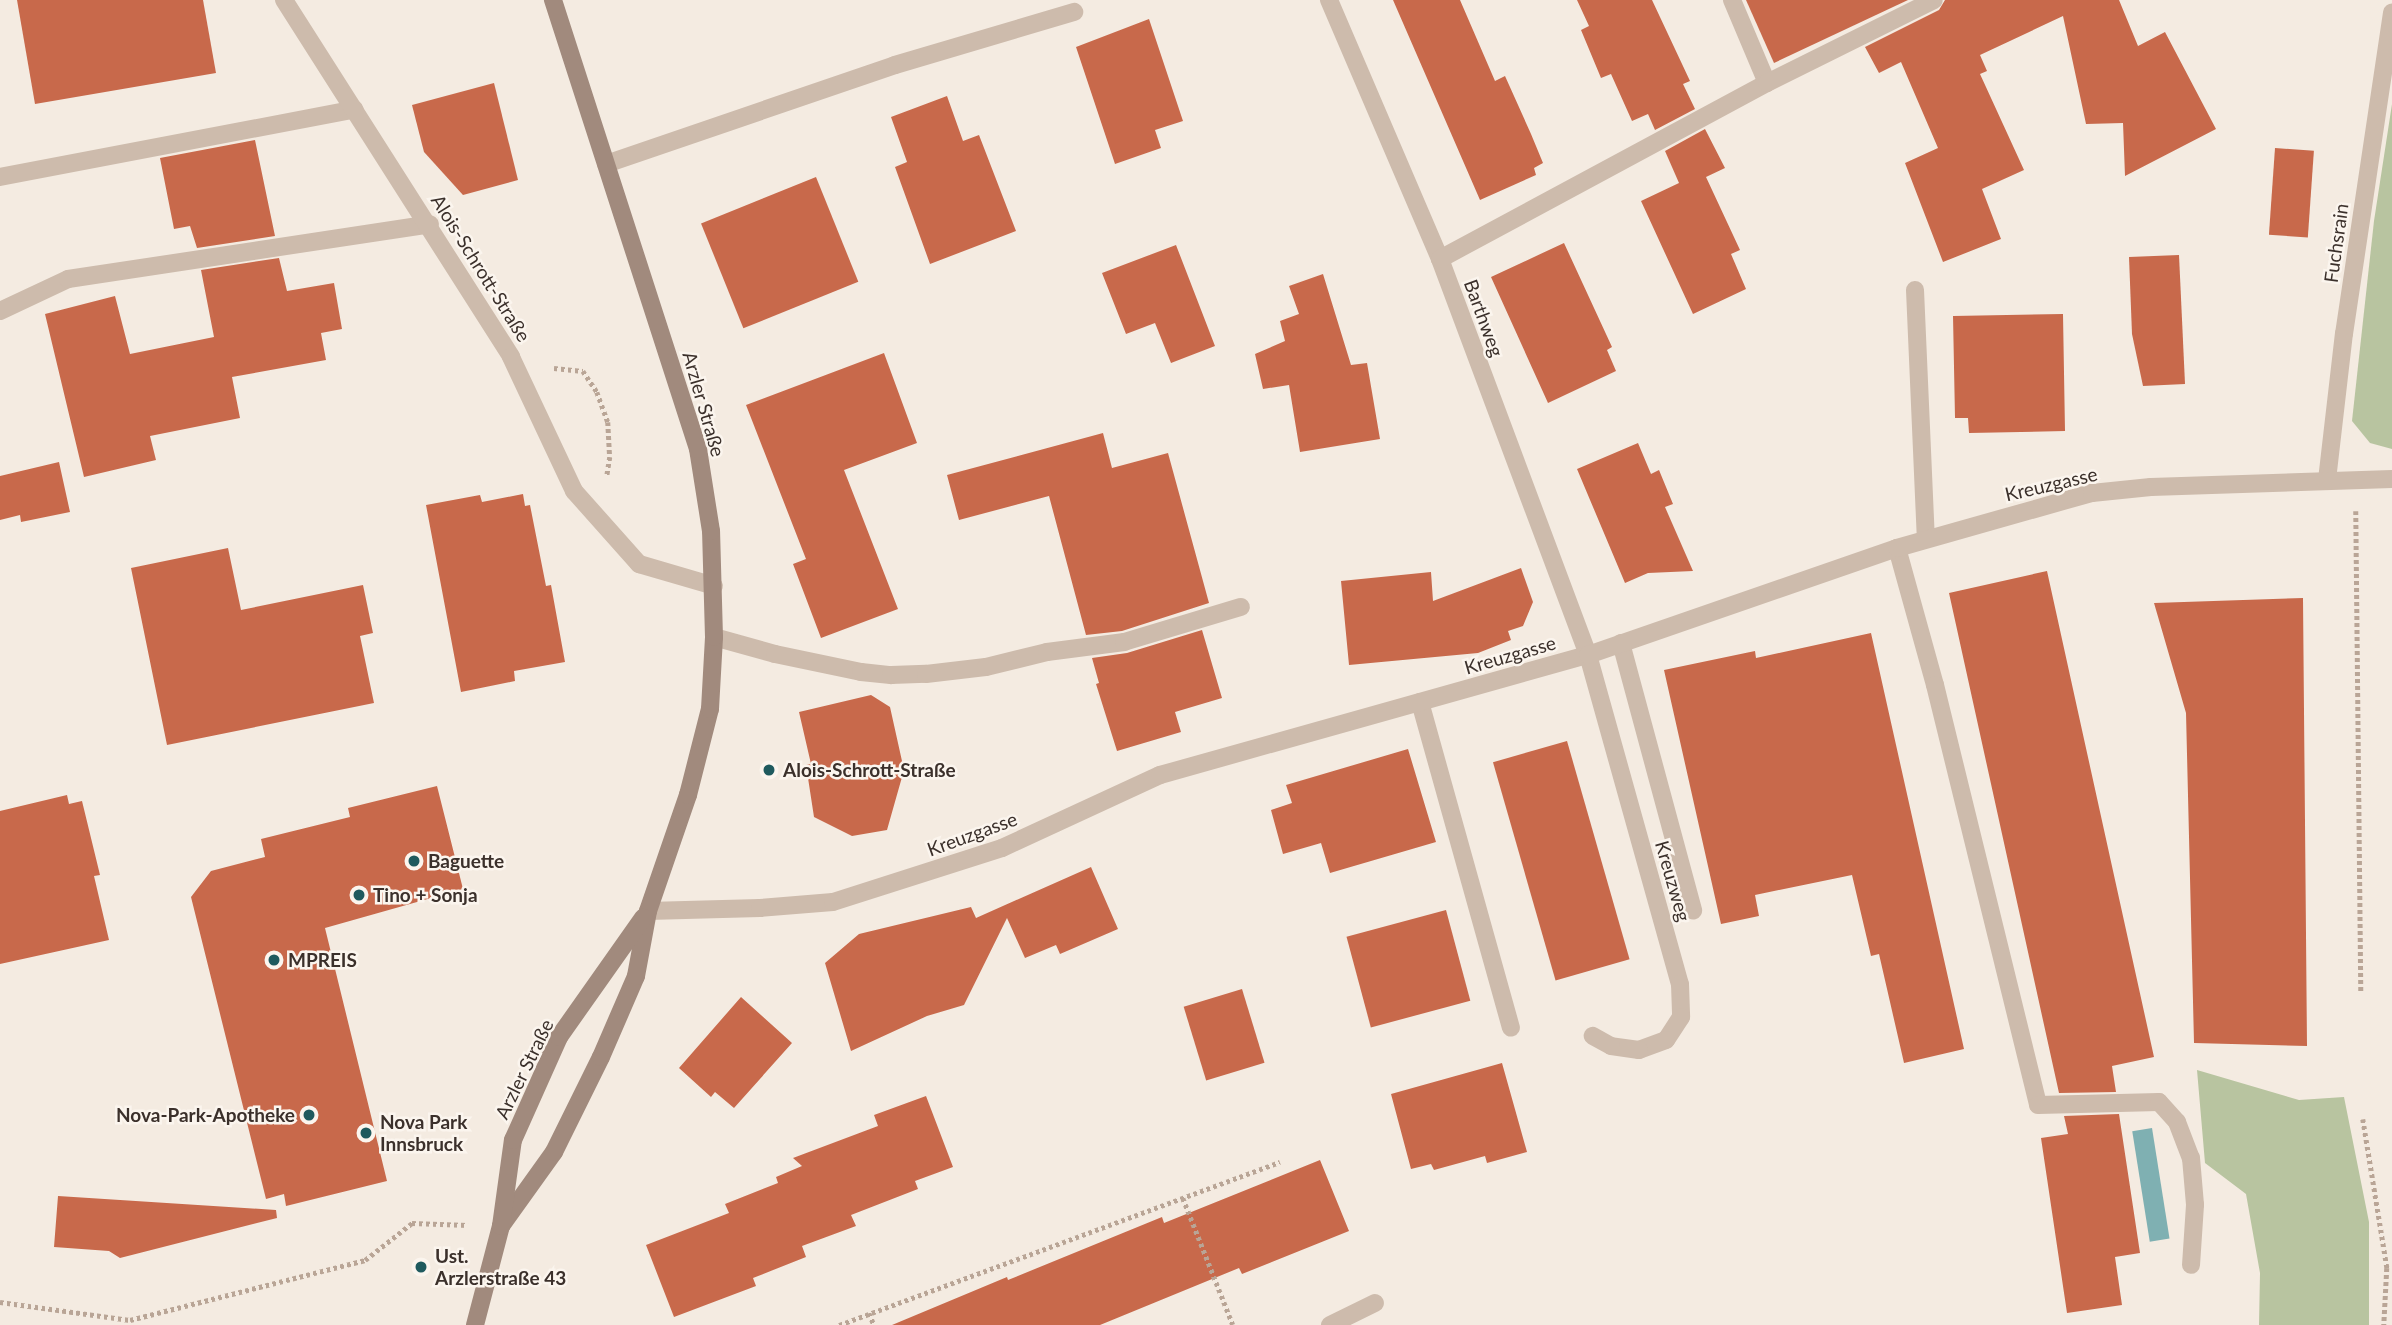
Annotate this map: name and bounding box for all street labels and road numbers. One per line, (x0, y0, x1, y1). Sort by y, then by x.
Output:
street label: Alois-Schrott-Straße (427, 190, 535, 346)
street label: Fuchsrain (2319, 202, 2353, 284)
street label: Barthweg (1460, 276, 1508, 360)
street label: Arzler Straße (678, 349, 730, 459)
street label: Kreuzgasse (2003, 462, 2099, 506)
street label: Kreuzgasse (1462, 631, 1558, 679)
street label: Kreuzgasse (924, 807, 1020, 861)
street label: Kreuzweg (1651, 838, 1695, 924)
street label: Arzler Straße (490, 1015, 558, 1123)

